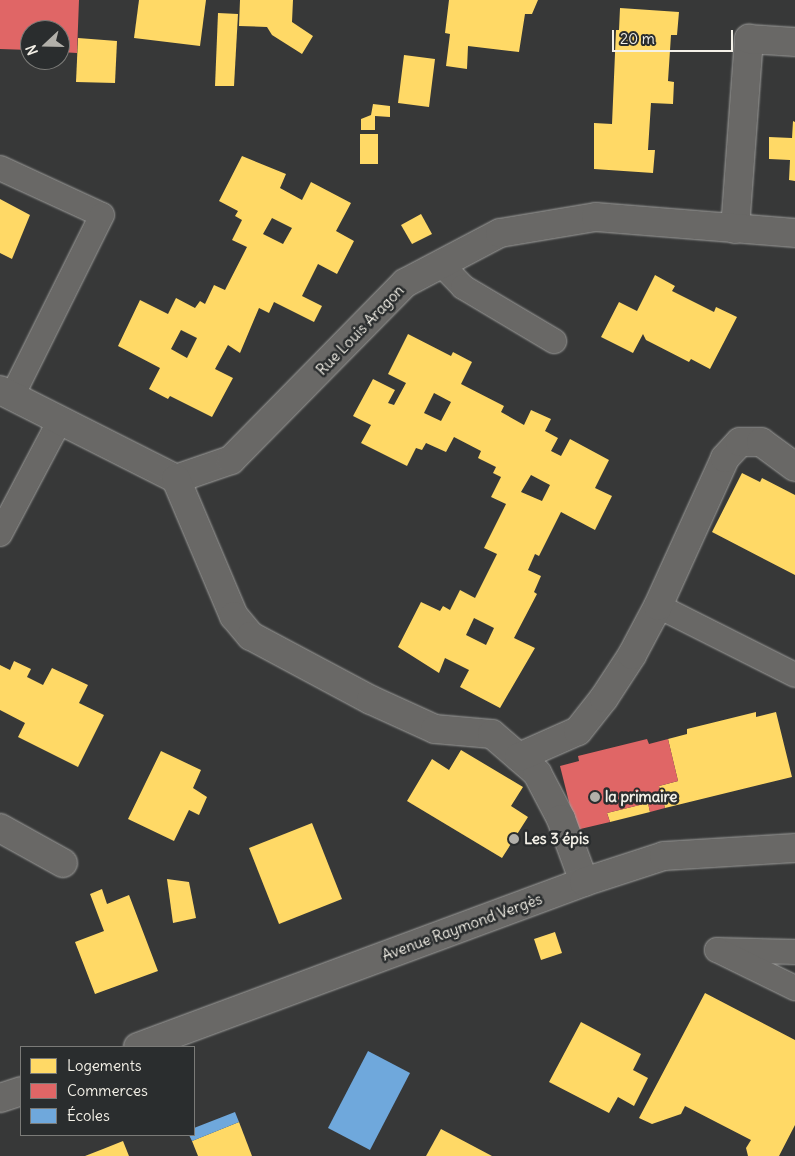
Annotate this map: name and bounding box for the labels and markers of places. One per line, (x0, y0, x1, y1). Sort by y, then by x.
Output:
place label: la primaire (605, 788, 677, 806)
marker: la primaire (589, 791, 601, 803)
place label: Les 3 épis (524, 830, 589, 848)
marker: Les 3 épis (508, 833, 520, 845)

